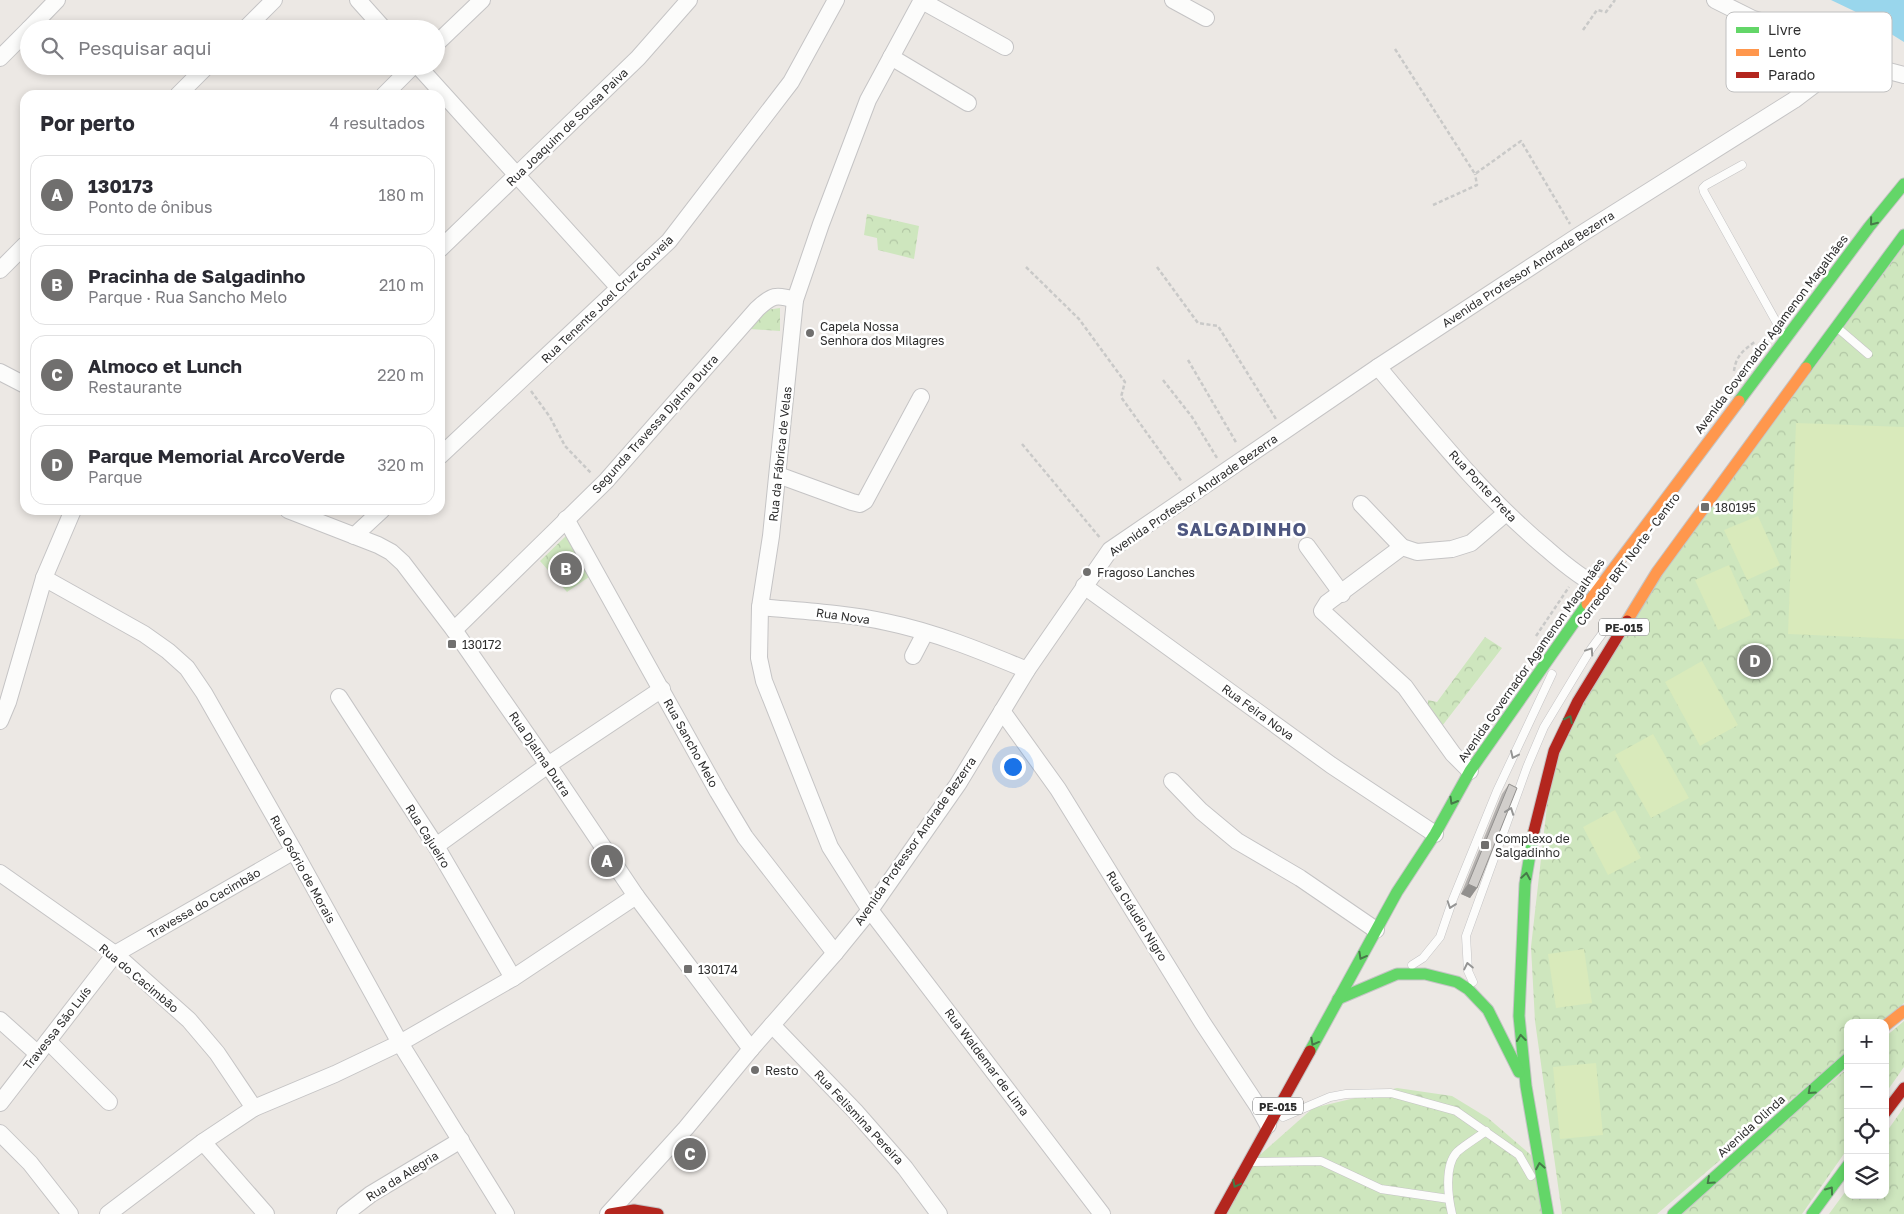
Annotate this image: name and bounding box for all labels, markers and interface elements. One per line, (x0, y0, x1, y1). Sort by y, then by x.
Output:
legend (1726, 12, 1892, 92)
search box (20, 20, 445, 75)
text: Livre (1768, 21, 1801, 38)
icon: search (38, 34, 66, 62)
text: Pesquisar aqui (78, 36, 212, 59)
text: Lento (1768, 43, 1806, 60)
street label: Rua Joaquim de Sousa Paiva (503, 65, 631, 189)
text: Parado (1768, 66, 1815, 83)
text: Por perto (40, 110, 135, 136)
text: 4 resultados (330, 113, 425, 133)
text: 130173 (88, 174, 153, 197)
text: A (51, 185, 63, 205)
text: 180 m (378, 185, 424, 205)
text: Ponto de ônibus (88, 197, 212, 217)
street label: Avenida Professor Andrade Bezerra (1439, 208, 1617, 330)
one-way arrow (1870, 216, 1879, 225)
street label: Avenida Governador Agamenon Magalhães (1691, 231, 1851, 437)
street label: Rua Tenente Joel Cruz Gouveia (538, 232, 676, 366)
text: Pracinha de Salgadinho (88, 264, 305, 287)
text: B (51, 275, 63, 295)
text: 210 m (379, 275, 424, 295)
text: Parque · Rua Sancho Melo (88, 287, 287, 307)
place label: Capela Nossa Senhora dos Milagres (820, 319, 944, 348)
marker: Capela Nossa Senhora dos Milagres (804, 327, 816, 339)
street label: Segunda Travessa Djalma Dutra (589, 351, 721, 497)
text: Almoco et Lunch (88, 354, 242, 377)
text: C (51, 365, 63, 385)
text: 220 m (377, 365, 424, 385)
text: Restaurante (88, 377, 182, 397)
street label: Rua da Fábrica de Velas (765, 386, 795, 522)
street label: Avenida Professor Andrade Bezerra (1106, 431, 1280, 559)
text: Parque Memorial ArcoVerde (88, 444, 345, 467)
street label: Rua Ponte Preta (1446, 447, 1520, 525)
text: D (51, 455, 63, 475)
text: 320 m (377, 455, 424, 475)
text: Parque (88, 467, 142, 487)
street label: Corredor BRT Norte - Centro (1573, 489, 1683, 629)
place label: 180195 (1715, 500, 1756, 515)
marker: 180195 (1699, 501, 1711, 513)
district label: SALGADINHO (1177, 518, 1307, 540)
pin: B (550, 550, 582, 588)
street label: Avenida Governador Agamenon Magalhães (1454, 555, 1608, 765)
place label: Fragoso Lanches (1097, 565, 1195, 580)
marker: Fragoso Lanches (1081, 566, 1093, 578)
street label: Rua Nova (815, 605, 871, 627)
road number: PE-015 (1599, 618, 1649, 636)
place label: 130172 (462, 637, 501, 652)
marker: 130172 (446, 638, 458, 650)
pin: D (1739, 642, 1771, 680)
one-way arrow (1584, 647, 1593, 657)
street label: Rua Feira Nova (1219, 681, 1297, 743)
street label: Rua Sancho Melo (660, 696, 722, 790)
street label: Rua Djalma Dutra (506, 709, 574, 799)
one-way arrow (1563, 716, 1573, 725)
one-way arrow (1510, 750, 1520, 759)
street label: Avenida Professor Andrade Bezerra (851, 754, 979, 928)
your location (1000, 754, 1026, 780)
one-way arrow (1450, 795, 1460, 804)
street label: Rua Cajueiro (402, 801, 454, 871)
one-way arrow (1504, 808, 1514, 816)
street label: Rua Osório de Morais (267, 812, 339, 926)
place label: Complexo de Salgadinho (1495, 831, 1570, 860)
marker: Complexo de Salgadinho (1479, 839, 1491, 851)
pin: A (591, 842, 623, 880)
street label: Travessa do Cacimbão (145, 865, 263, 941)
street label: Rua Cláudio Nigro (1103, 868, 1171, 964)
one-way arrow (1521, 871, 1531, 880)
one-way arrow (1447, 900, 1457, 909)
street label: Rua do Cacimbão (96, 940, 182, 1016)
one-way arrow (1358, 950, 1368, 959)
one-way arrow (1463, 961, 1474, 970)
place label: 130174 (698, 962, 738, 977)
marker: 130174 (682, 963, 694, 975)
street label: Travessa São Luís (20, 983, 94, 1073)
street label: Rua Waldemar de Lima (942, 1005, 1032, 1119)
map controls (1844, 1019, 1889, 1199)
button: + (1844, 1019, 1889, 1064)
one-way arrow (1516, 1033, 1527, 1041)
one-way arrow (1310, 1036, 1320, 1045)
place label: Resto (765, 1063, 798, 1078)
marker: Resto (749, 1064, 761, 1076)
button: − (1844, 1064, 1889, 1109)
street label: Rua Felismina Pereira (811, 1066, 907, 1168)
one-way arrow (1808, 1085, 1817, 1094)
street label: Avenida Olinda (1714, 1092, 1788, 1160)
road number: PE-015 (1253, 1098, 1303, 1114)
button: locate (1844, 1109, 1889, 1154)
pin: C (674, 1135, 706, 1173)
street label: Rua da Alegria (363, 1148, 441, 1204)
button: layers (1844, 1154, 1889, 1199)
one-way arrow (1536, 1162, 1546, 1170)
one-way arrow (1707, 1175, 1716, 1184)
one-way arrow (1232, 1179, 1242, 1188)
one-way arrow (1824, 1186, 1833, 1196)

